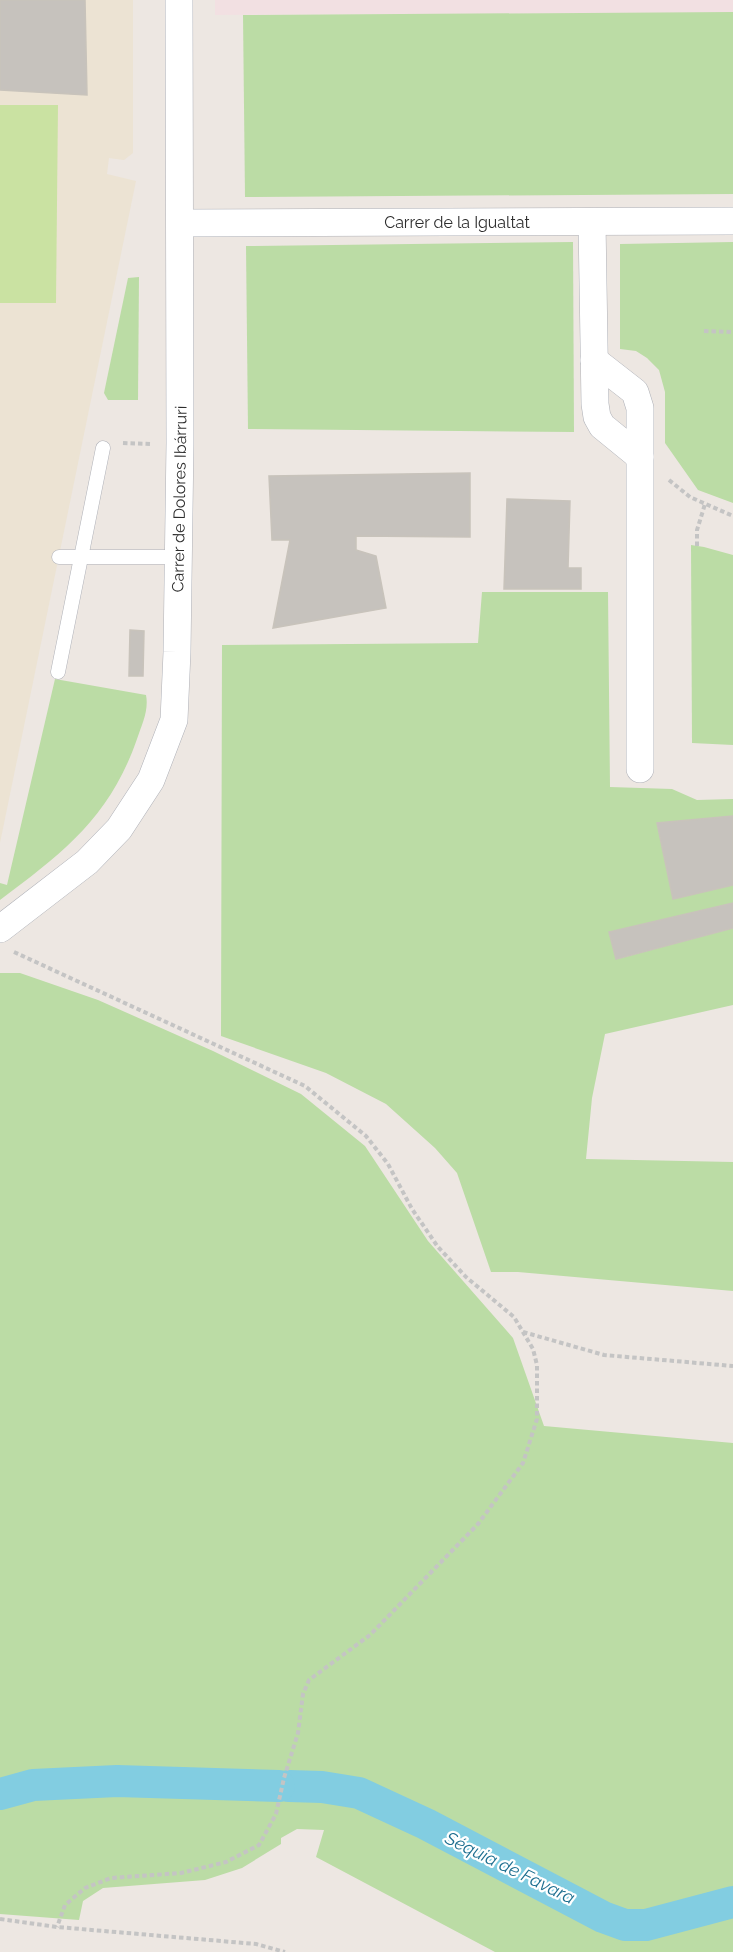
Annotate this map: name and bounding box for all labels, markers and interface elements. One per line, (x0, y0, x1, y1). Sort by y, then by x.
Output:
street label: Carrer de la Igualtat (384, 213, 530, 232)
street label: Carrer de Dolores Ibárruri (168, 406, 191, 592)
water label: Séquia de Favara (441, 1827, 579, 1908)

